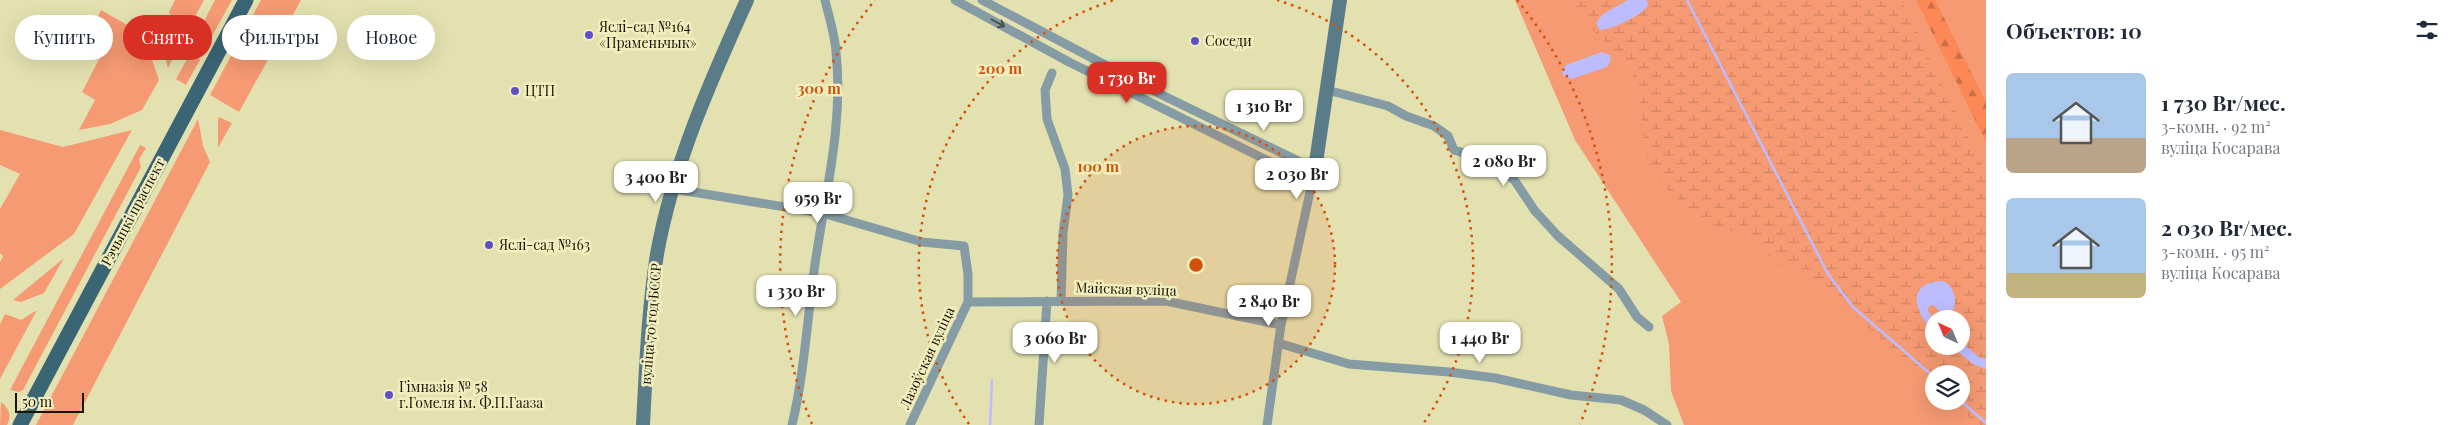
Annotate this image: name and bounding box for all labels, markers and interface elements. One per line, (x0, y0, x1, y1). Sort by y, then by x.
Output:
chip: Купить (15, 15, 113, 60)
chip: Снять (123, 15, 212, 60)
chip: Фильтры (222, 15, 337, 60)
chip: Новое (347, 15, 435, 60)
text: Объектов: 10 (2006, 16, 2142, 44)
icon: filters (2413, 16, 2441, 44)
place label: Яслі-сад №164 «Праменьчык» (598, 17, 697, 52)
one-way arrow (990, 18, 1005, 28)
marker: Яслі-сад №164 «Праменьчык» (583, 29, 595, 41)
place label: Соседи (1205, 31, 1252, 50)
marker: Соседи (1189, 35, 1201, 47)
text: 200 m (978, 58, 1023, 78)
pin: 1 730 Br (1075, 62, 1179, 104)
text: 1 730 Br (1098, 67, 1156, 88)
text: 300 m (797, 78, 841, 98)
place label: ЦТП (525, 81, 555, 100)
marker: ЦТП (509, 85, 521, 97)
text: 1 730 Br/мес. (2161, 88, 2286, 116)
pin: 1 310 Br (1212, 90, 1316, 132)
icon: home (2046, 93, 2106, 153)
text: 1 310 Br (1236, 95, 1292, 116)
text: 3-комн. · 92 m² (2161, 116, 2271, 137)
text: вуліца Косарава (2161, 137, 2281, 158)
pin: 2 080 Br (1452, 144, 1556, 187)
text: 2 080 Br (1472, 150, 1536, 171)
street label: Рэчыцкі праспект (96, 154, 169, 269)
text: 100 m (1077, 156, 1120, 176)
pin: 2 030 Br (1245, 158, 1349, 200)
pin: 3 400 Br (604, 160, 708, 203)
text: 2 030 Br (1266, 163, 1328, 184)
text: 3 400 Br (625, 166, 687, 187)
pin: 959 Br (777, 182, 859, 224)
text: 959 Br (795, 187, 841, 208)
text: 2 030 Br/мес. (2161, 213, 2292, 241)
icon: home (2046, 218, 2106, 278)
place label: Яслі-сад №163 (498, 235, 590, 254)
marker: Яслі-сад №163 (483, 239, 495, 251)
text: 3-комн. · 95 m² (2161, 241, 2269, 262)
centre of rings (1187, 256, 1205, 274)
text: вуліца Косарава (2161, 262, 2281, 283)
street label: вуліца 70 год БССР (636, 263, 665, 385)
pin: 1 330 Br (744, 274, 848, 317)
street label: Майская вуліца (1075, 277, 1177, 300)
text: 1 330 Br (767, 280, 825, 301)
pin: 2 840 Br (1217, 284, 1321, 327)
text: 2 840 Br (1238, 290, 1300, 311)
street label: Лазоўская вуліца (894, 304, 959, 413)
north arrow (1925, 310, 1970, 355)
map controls (1925, 310, 1970, 410)
pin: 3 060 Br (1003, 322, 1107, 364)
pin: 1 440 Br (1428, 322, 1532, 364)
text: 3 060 Br (1024, 327, 1086, 348)
text: 1 440 Br (1451, 327, 1509, 348)
button: layers (1925, 365, 1970, 410)
place label: Гімназія № 58 г.Гомеля ім. Ф.П.Гааза (399, 377, 543, 412)
marker: Гімназія № 58 г.Гомеля ім. Ф.П.Гааза (383, 389, 395, 401)
scale bar (15, 390, 84, 413)
text: 50 m (22, 392, 52, 411)

